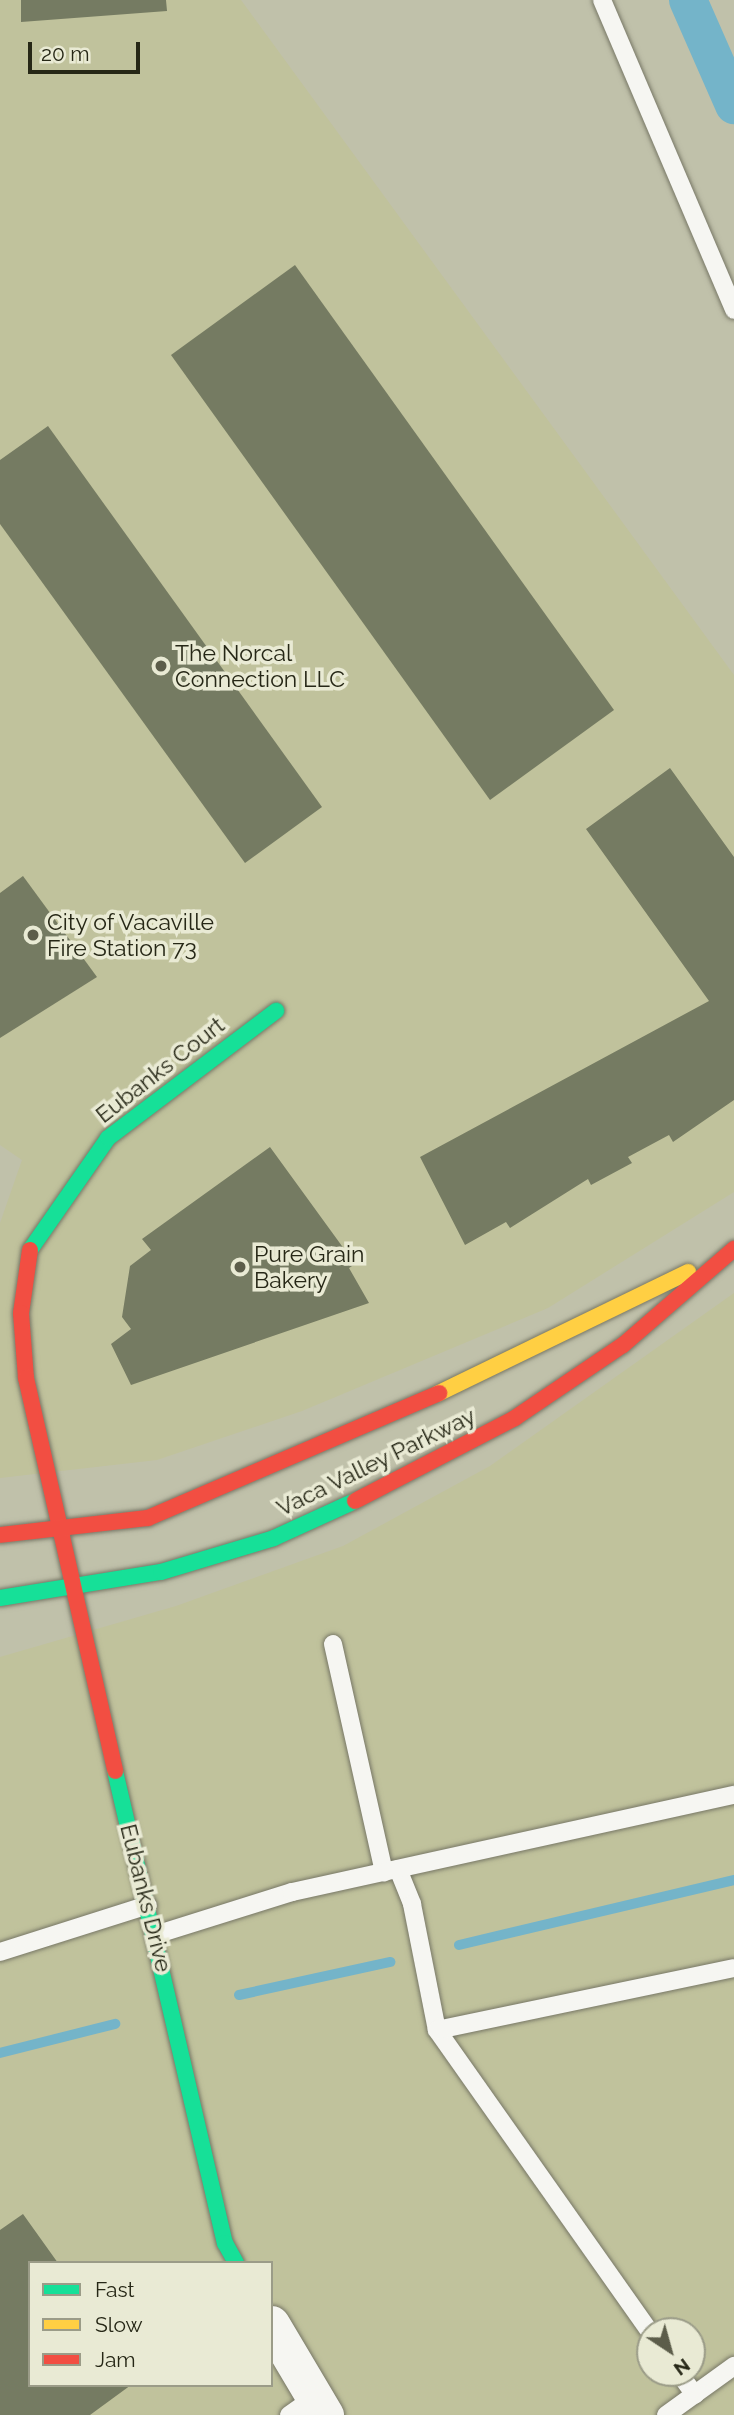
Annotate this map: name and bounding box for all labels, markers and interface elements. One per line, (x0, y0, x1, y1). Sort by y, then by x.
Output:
scale bar (32, 28, 144, 72)
text: 20 m (41, 41, 89, 66)
place label: The Norcal Connection LLC (175, 639, 345, 693)
marker: The Norcal Connection LLC (153, 658, 169, 674)
place label: City of Vacaville Fire Station 73 (47, 908, 216, 962)
marker: City of Vacaville Fire Station 73 (25, 927, 41, 943)
street label: Eubanks Court (90, 1011, 230, 1129)
place label: Pure Grain Bakery (254, 1240, 364, 1294)
marker: Pure Grain Bakery (232, 1259, 248, 1275)
street label: Vaca Valley Parkway (272, 1402, 480, 1522)
street label: Eubanks Drive (114, 1821, 178, 1975)
legend (28, 2261, 273, 2387)
text: Fast (95, 2277, 135, 2302)
text: Slow (95, 2312, 143, 2337)
north arrow (636, 2317, 706, 2387)
text: Jam (95, 2347, 136, 2372)
text: N (670, 2354, 694, 2381)

